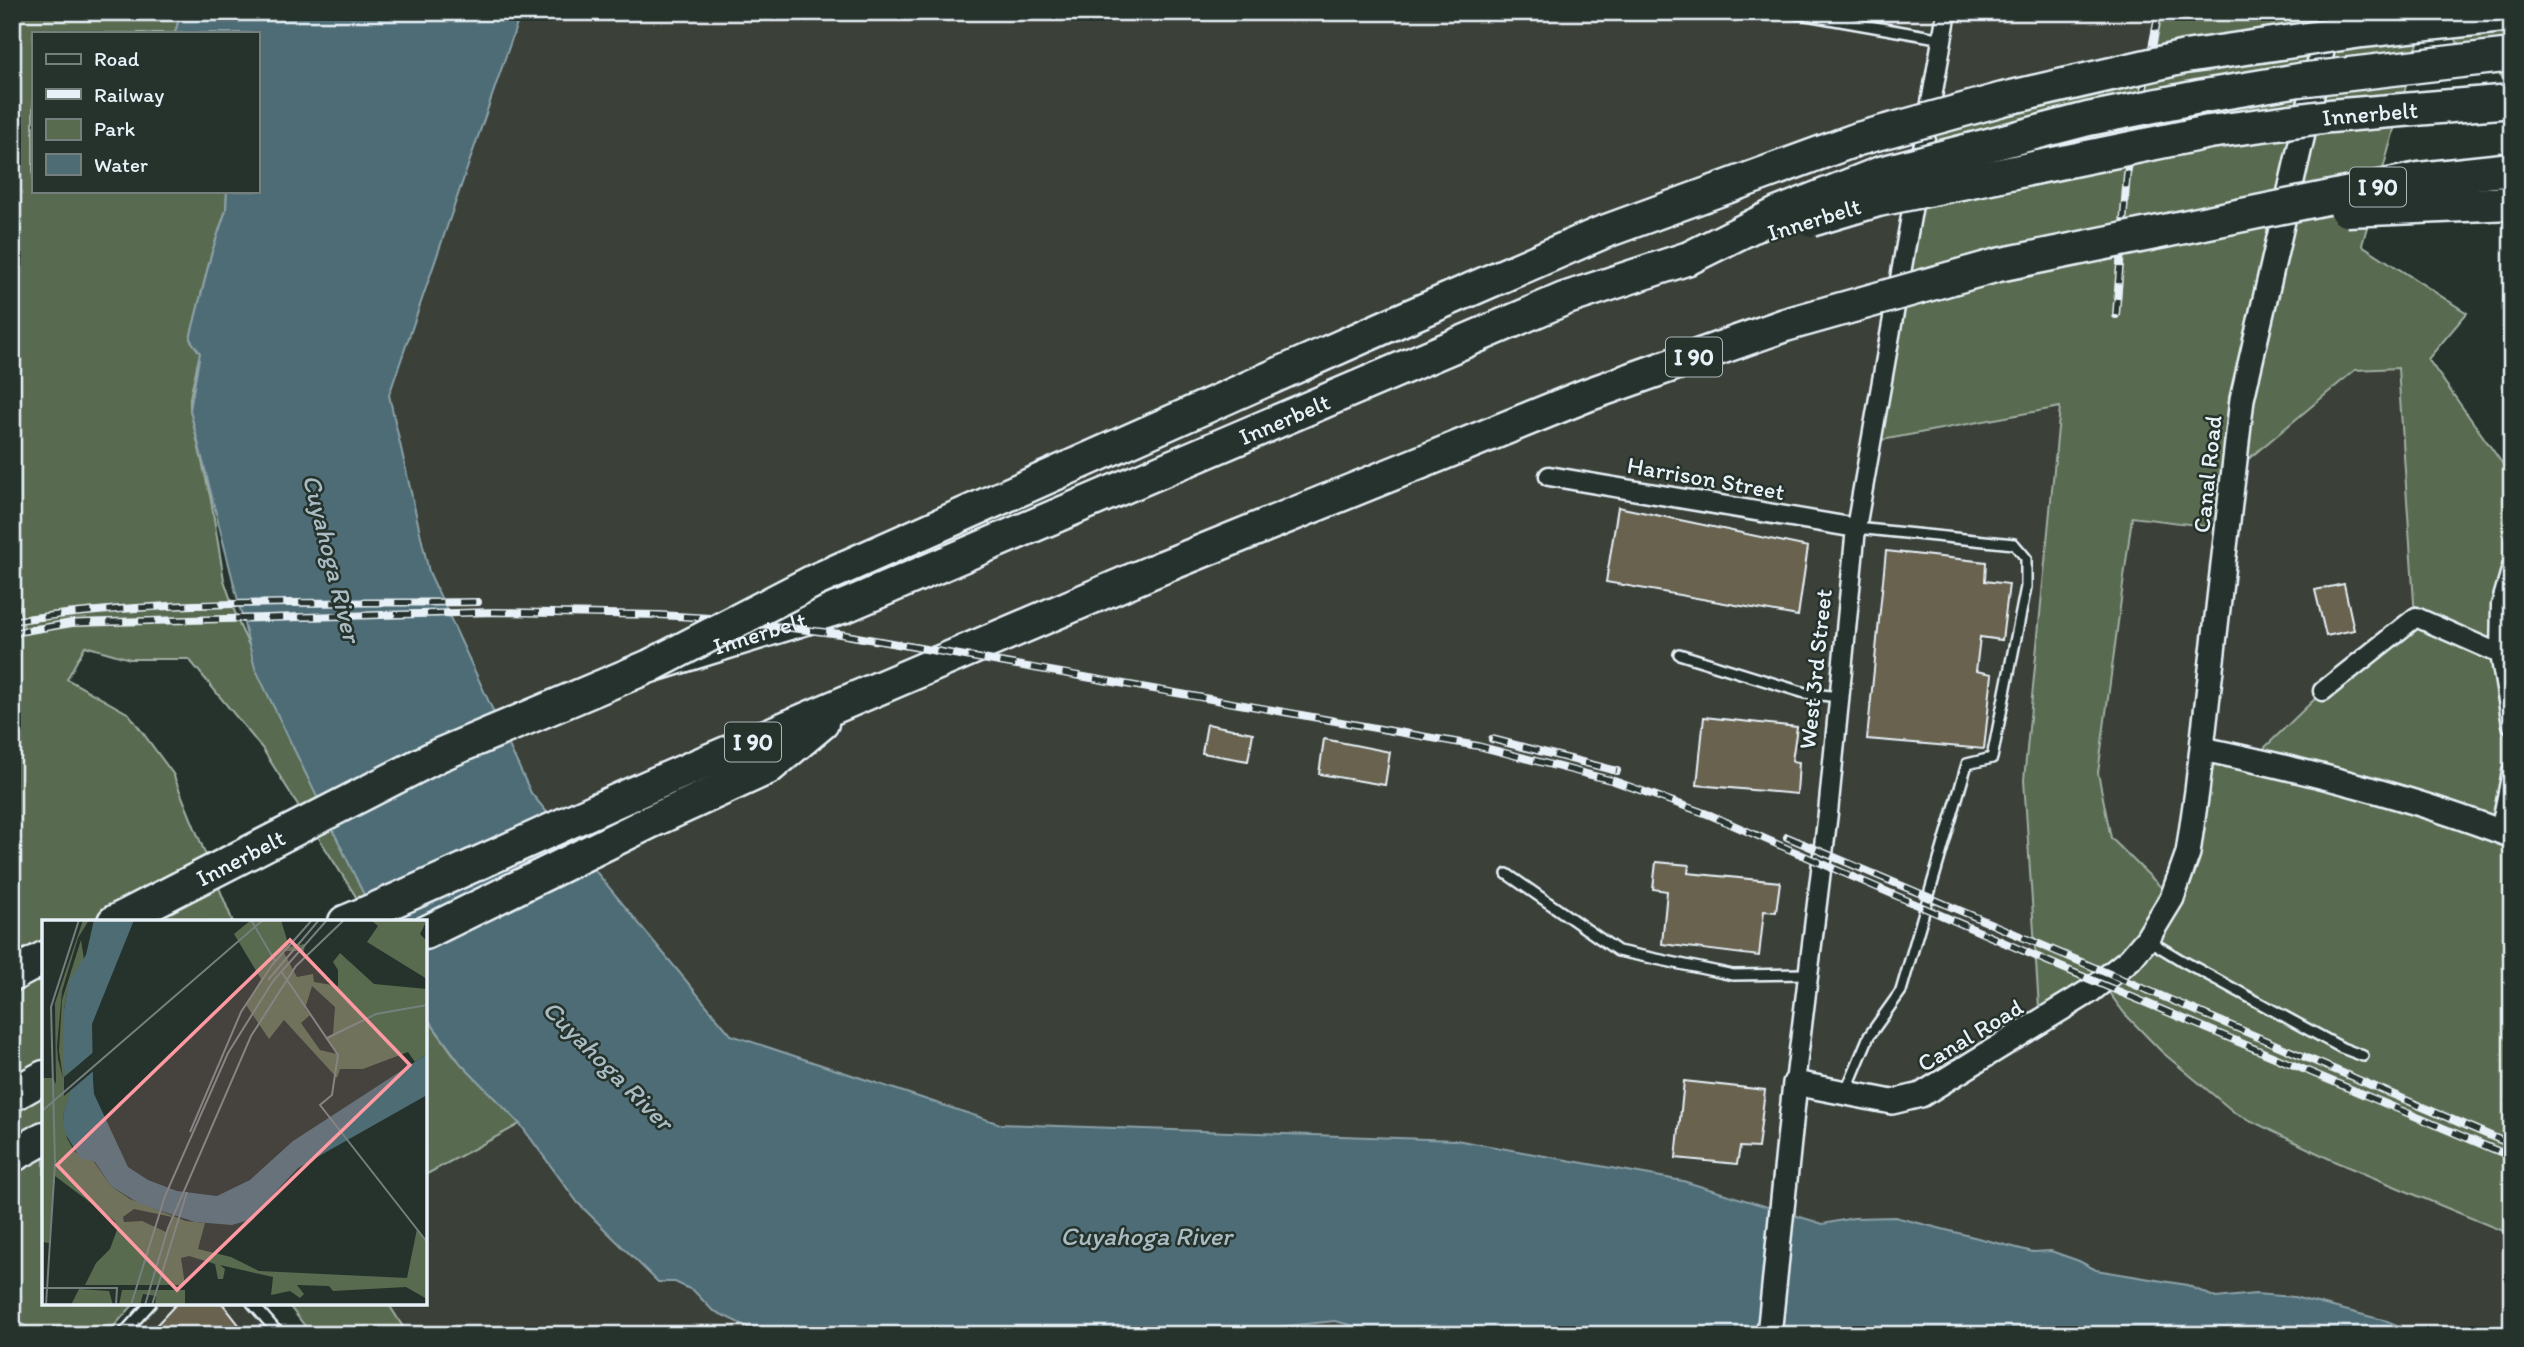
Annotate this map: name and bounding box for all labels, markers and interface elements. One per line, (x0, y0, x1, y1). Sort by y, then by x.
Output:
legend (32, 32, 259, 192)
text: Road (94, 46, 140, 71)
text: Railway (94, 82, 164, 107)
street label: Innerbelt (2320, 94, 2419, 131)
text: Park (94, 116, 136, 141)
text: Water (94, 152, 148, 177)
road number: I 90 (2350, 168, 2406, 206)
street label: Innerbelt (1764, 191, 1864, 247)
road number: I 90 (1666, 338, 1722, 376)
street label: Innerbelt (1234, 386, 1334, 451)
street label: Canal Road (2186, 414, 2228, 534)
street label: Harrison Street (1625, 450, 1787, 506)
water label: Cuyahoga River (296, 471, 369, 648)
street label: West 3rd Street (1792, 587, 1838, 751)
street label: Innerbelt (709, 604, 810, 660)
road number: I 90 (725, 722, 781, 762)
street label: Innerbelt (191, 822, 290, 892)
inset map (42, 920, 427, 1305)
street label: Canal Road (1912, 992, 2028, 1078)
water label: Cuyahoga River (536, 993, 682, 1139)
water label: Cuyahoga River (1060, 1220, 1235, 1252)

